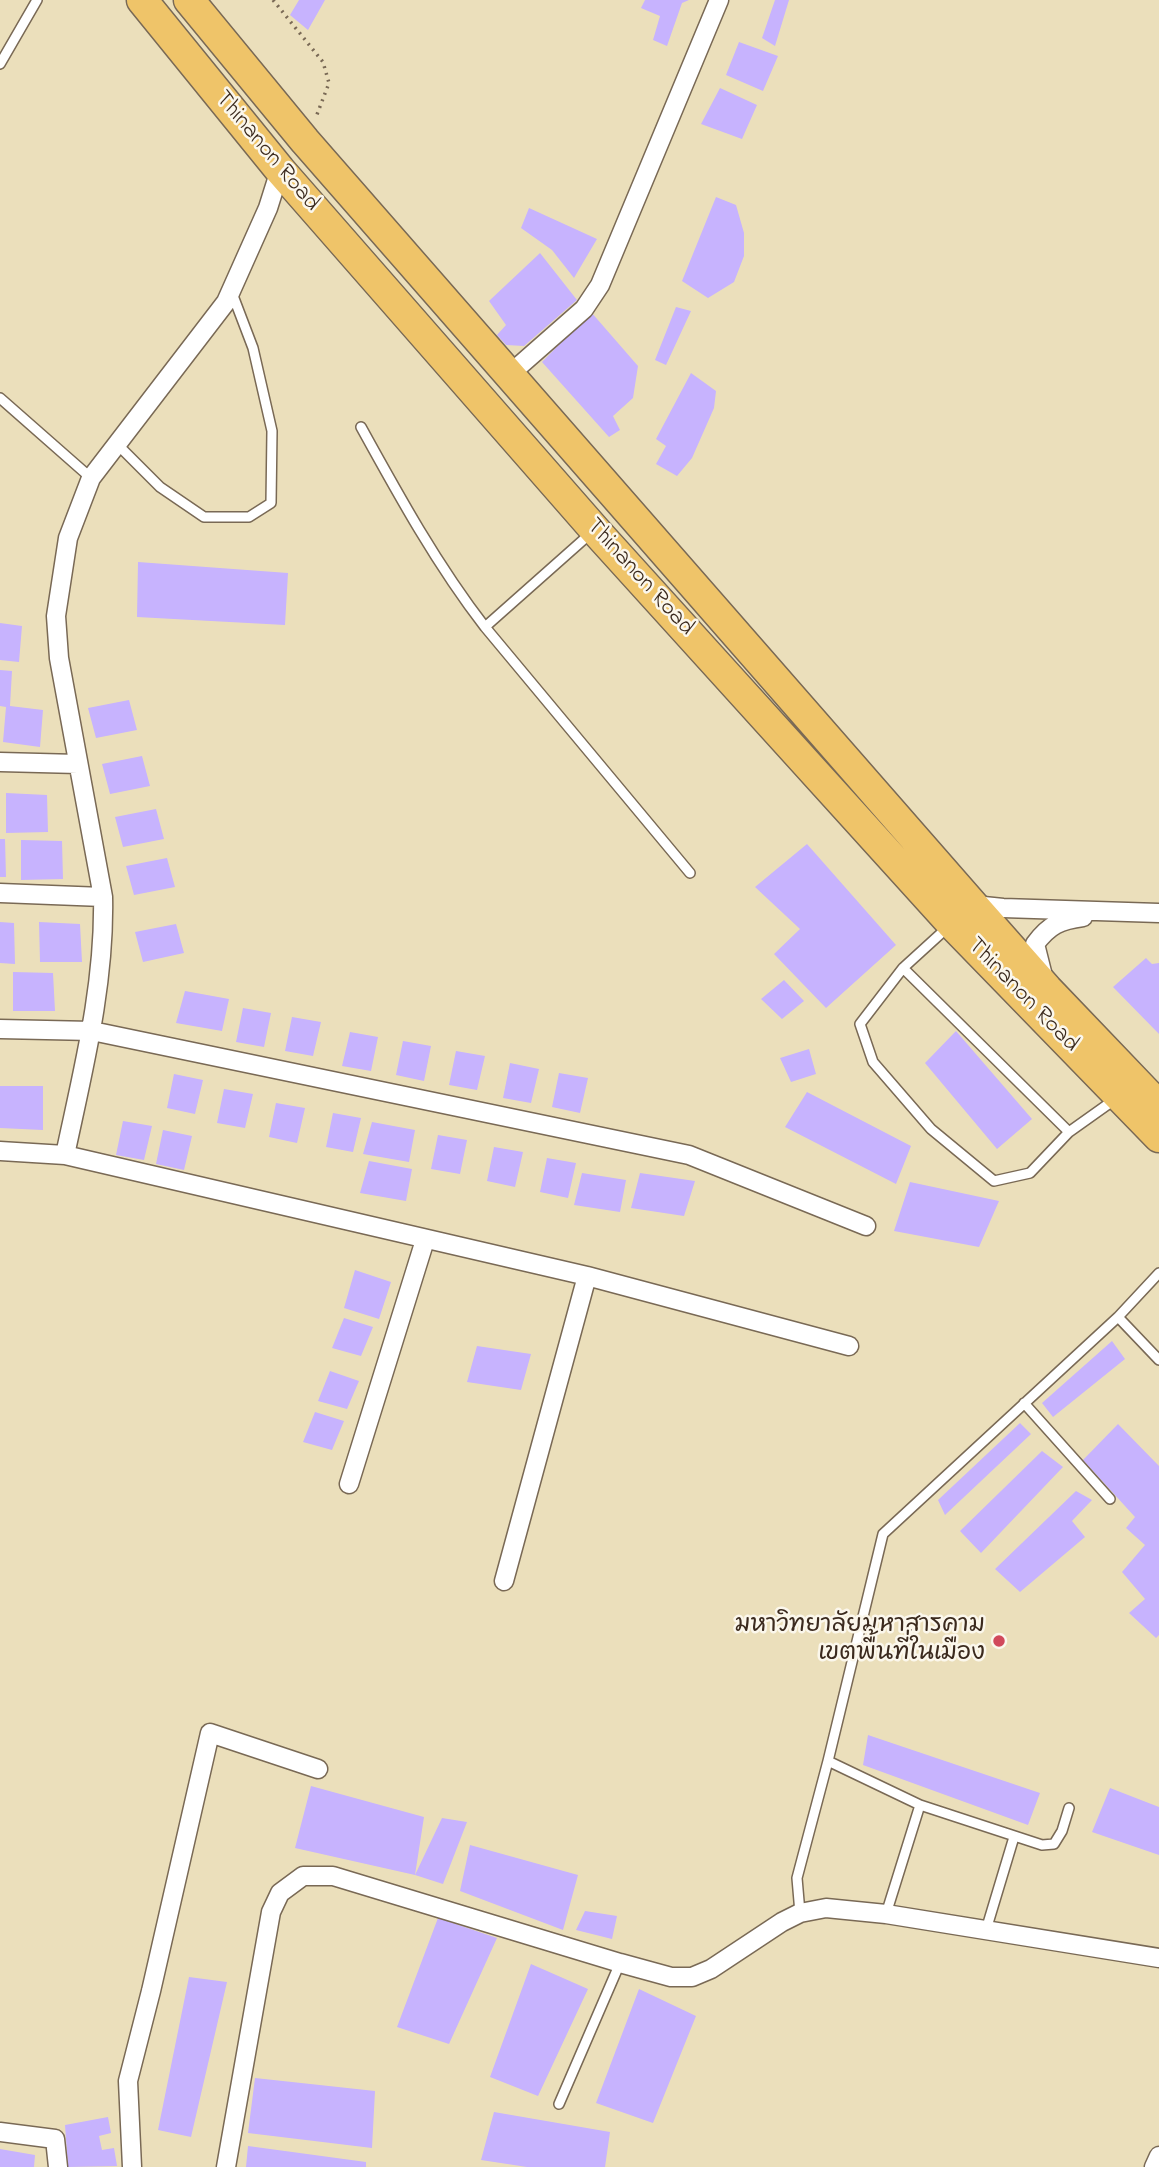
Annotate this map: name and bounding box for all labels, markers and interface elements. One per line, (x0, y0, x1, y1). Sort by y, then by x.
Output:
street label: Thinanon Road (207, 86, 325, 218)
street label: Thinanon Road (579, 513, 699, 643)
street label: Thinanon Road (960, 933, 1084, 1059)
place label: มหาวิทยาลัยมหาสารคาม เขตพื้นที่ในเมือง (735, 1613, 985, 1669)
marker: มหาวิทยาลัยมหาสารคาม เขตพื้นที่ในเมือง (991, 1633, 1007, 1649)

